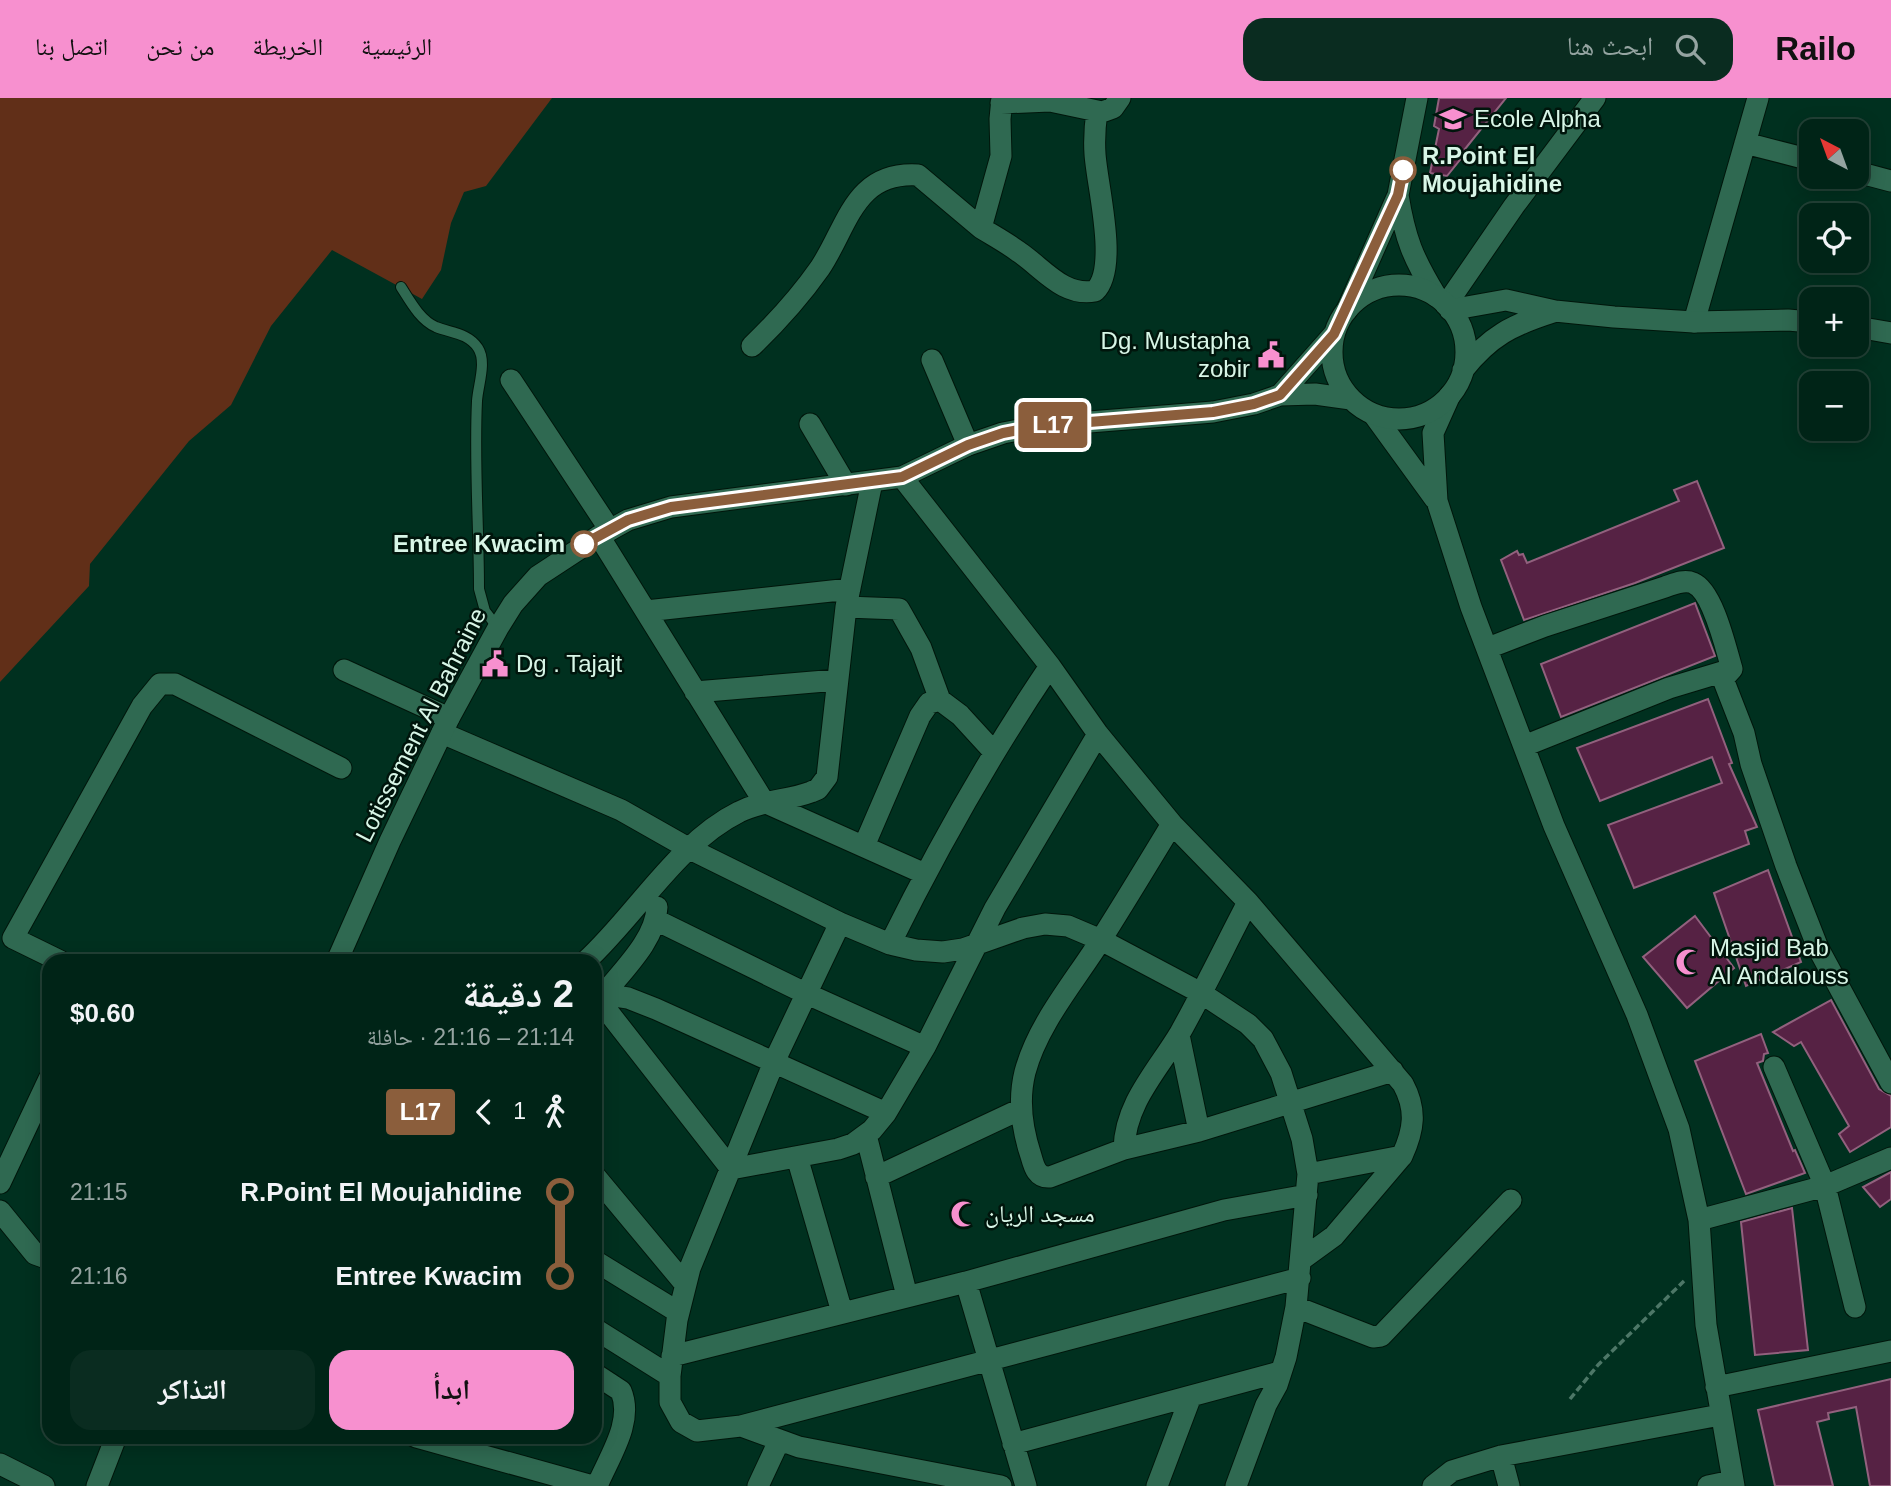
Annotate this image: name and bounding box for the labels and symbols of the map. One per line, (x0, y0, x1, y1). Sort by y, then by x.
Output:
school or university icon: Ecole Alpha (1438, 104, 1468, 134)
place label: Ecole Alpha (1474, 105, 1601, 132)
north arrow (1799, 119, 1869, 189)
place label: R.Point El Moujahidine (1422, 142, 1562, 197)
marker: R.Point El Moujahidine (1390, 157, 1416, 183)
place label: Dg. Mustapha zobir (1101, 327, 1251, 382)
public building icon: Dg. Mustapha zobir (1256, 340, 1286, 370)
line badge: L17 (1013, 402, 1093, 448)
place label: Entree Kwacim (393, 530, 565, 557)
marker: Entree Kwacim (571, 531, 597, 557)
street label: Lotissement Al Bahraine (350, 603, 491, 846)
public building icon: Dg . Tajajt (480, 649, 510, 679)
place label: Dg . Tajajt (516, 650, 623, 677)
place label: Masjid Bab Al Andalouss (1710, 934, 1849, 989)
mosque icon: Masjid Bab Al Andalouss (1674, 947, 1704, 977)
mosque icon: مسجد الريان (949, 1199, 979, 1229)
place label: مسجد الريان (985, 1200, 1095, 1228)

